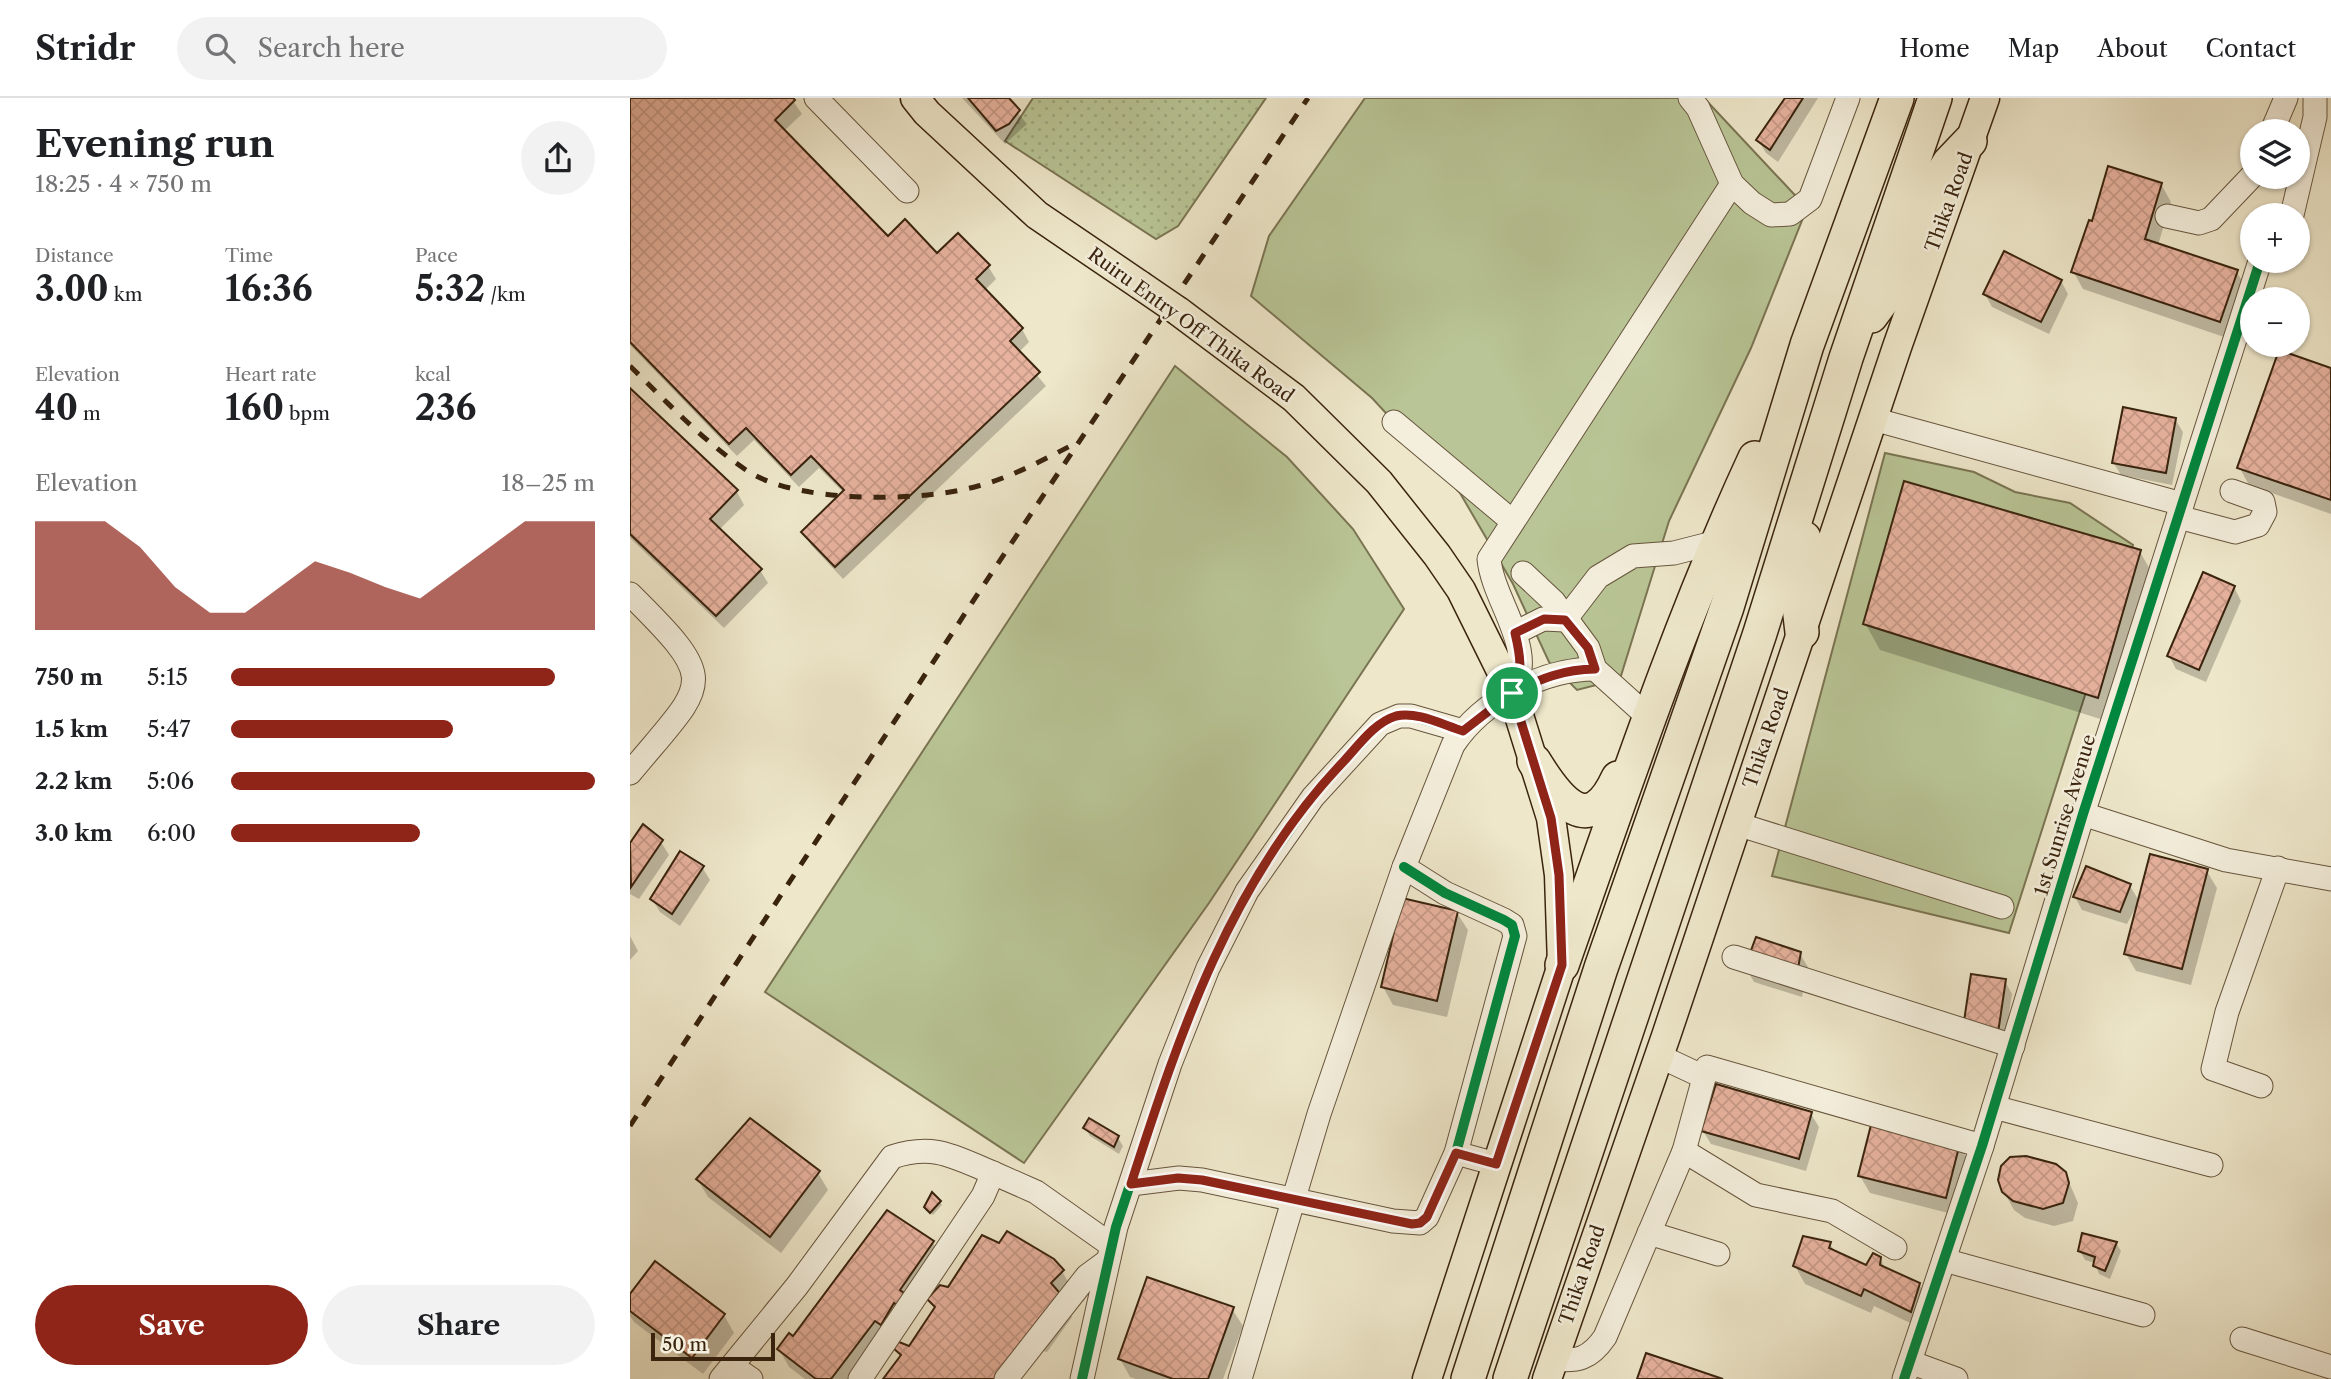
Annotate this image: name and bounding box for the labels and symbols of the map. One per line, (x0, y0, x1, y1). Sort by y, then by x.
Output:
street label: Thika Road (1920, 149, 1978, 255)
street label: Ruiru Entry Off Thika Road (1084, 243, 1299, 408)
pin (1482, 663, 1542, 723)
street label: Thika Road (1738, 685, 1794, 791)
street label: 1st Sunrise Avenue (2030, 732, 2100, 898)
street label: Thika Road (1554, 1222, 1610, 1328)
scale bar (651, 1330, 775, 1362)

